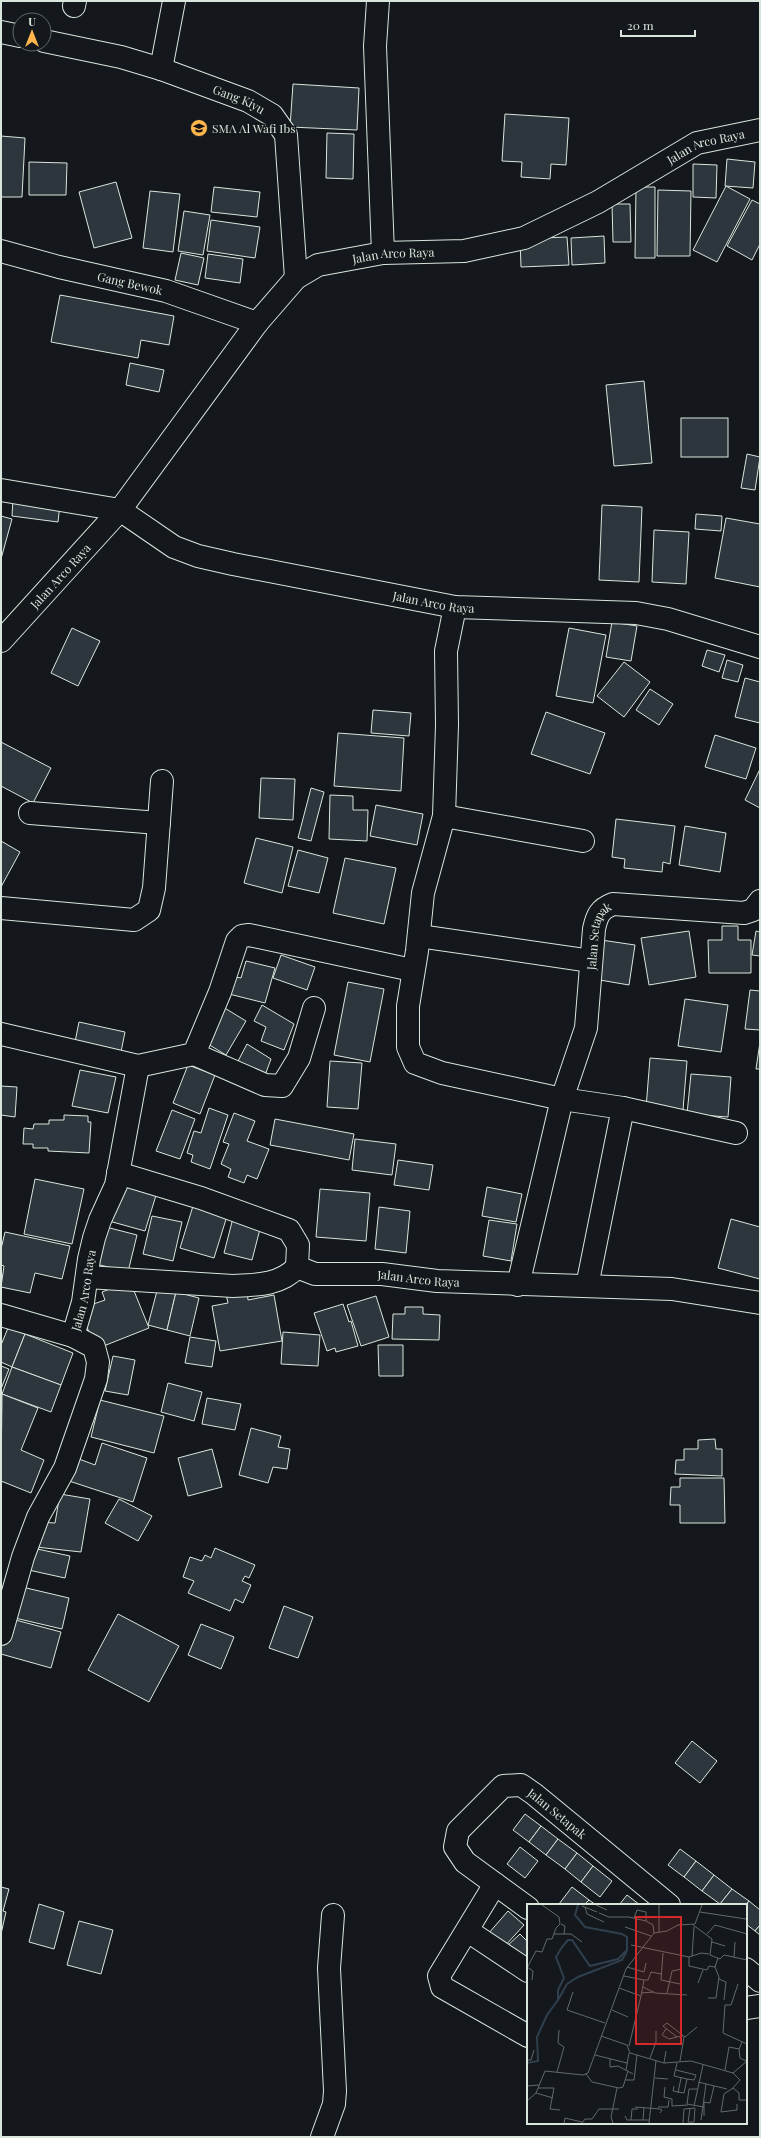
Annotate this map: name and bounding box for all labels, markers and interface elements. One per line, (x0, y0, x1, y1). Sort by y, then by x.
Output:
north arrow (12, 12, 52, 52)
scale bar (621, 12, 695, 38)
text: U (28, 14, 36, 29)
text: 20 m (627, 17, 654, 33)
street label: Gang Kiyu (211, 81, 268, 117)
school or university icon: SMA Al Wafi Ibs (189, 118, 209, 138)
place label: SMA Al Wafi Ibs (212, 120, 296, 136)
street label: Jalan Arco Raya (663, 125, 746, 168)
street label: Jalan Arco Raya (350, 244, 434, 267)
street label: Gang Bewok (96, 268, 165, 298)
street label: Jalan Arco Raya (26, 540, 94, 613)
street label: Jalan Arco Raya (391, 587, 475, 616)
street label: Jalan Setapak (583, 898, 614, 972)
street label: Jalan Arco Raya (67, 1248, 99, 1334)
street label: Jalan Arco Raya (377, 1266, 460, 1290)
street label: Jalan Setapak (524, 1784, 590, 1842)
inset map (527, 1904, 747, 2124)

